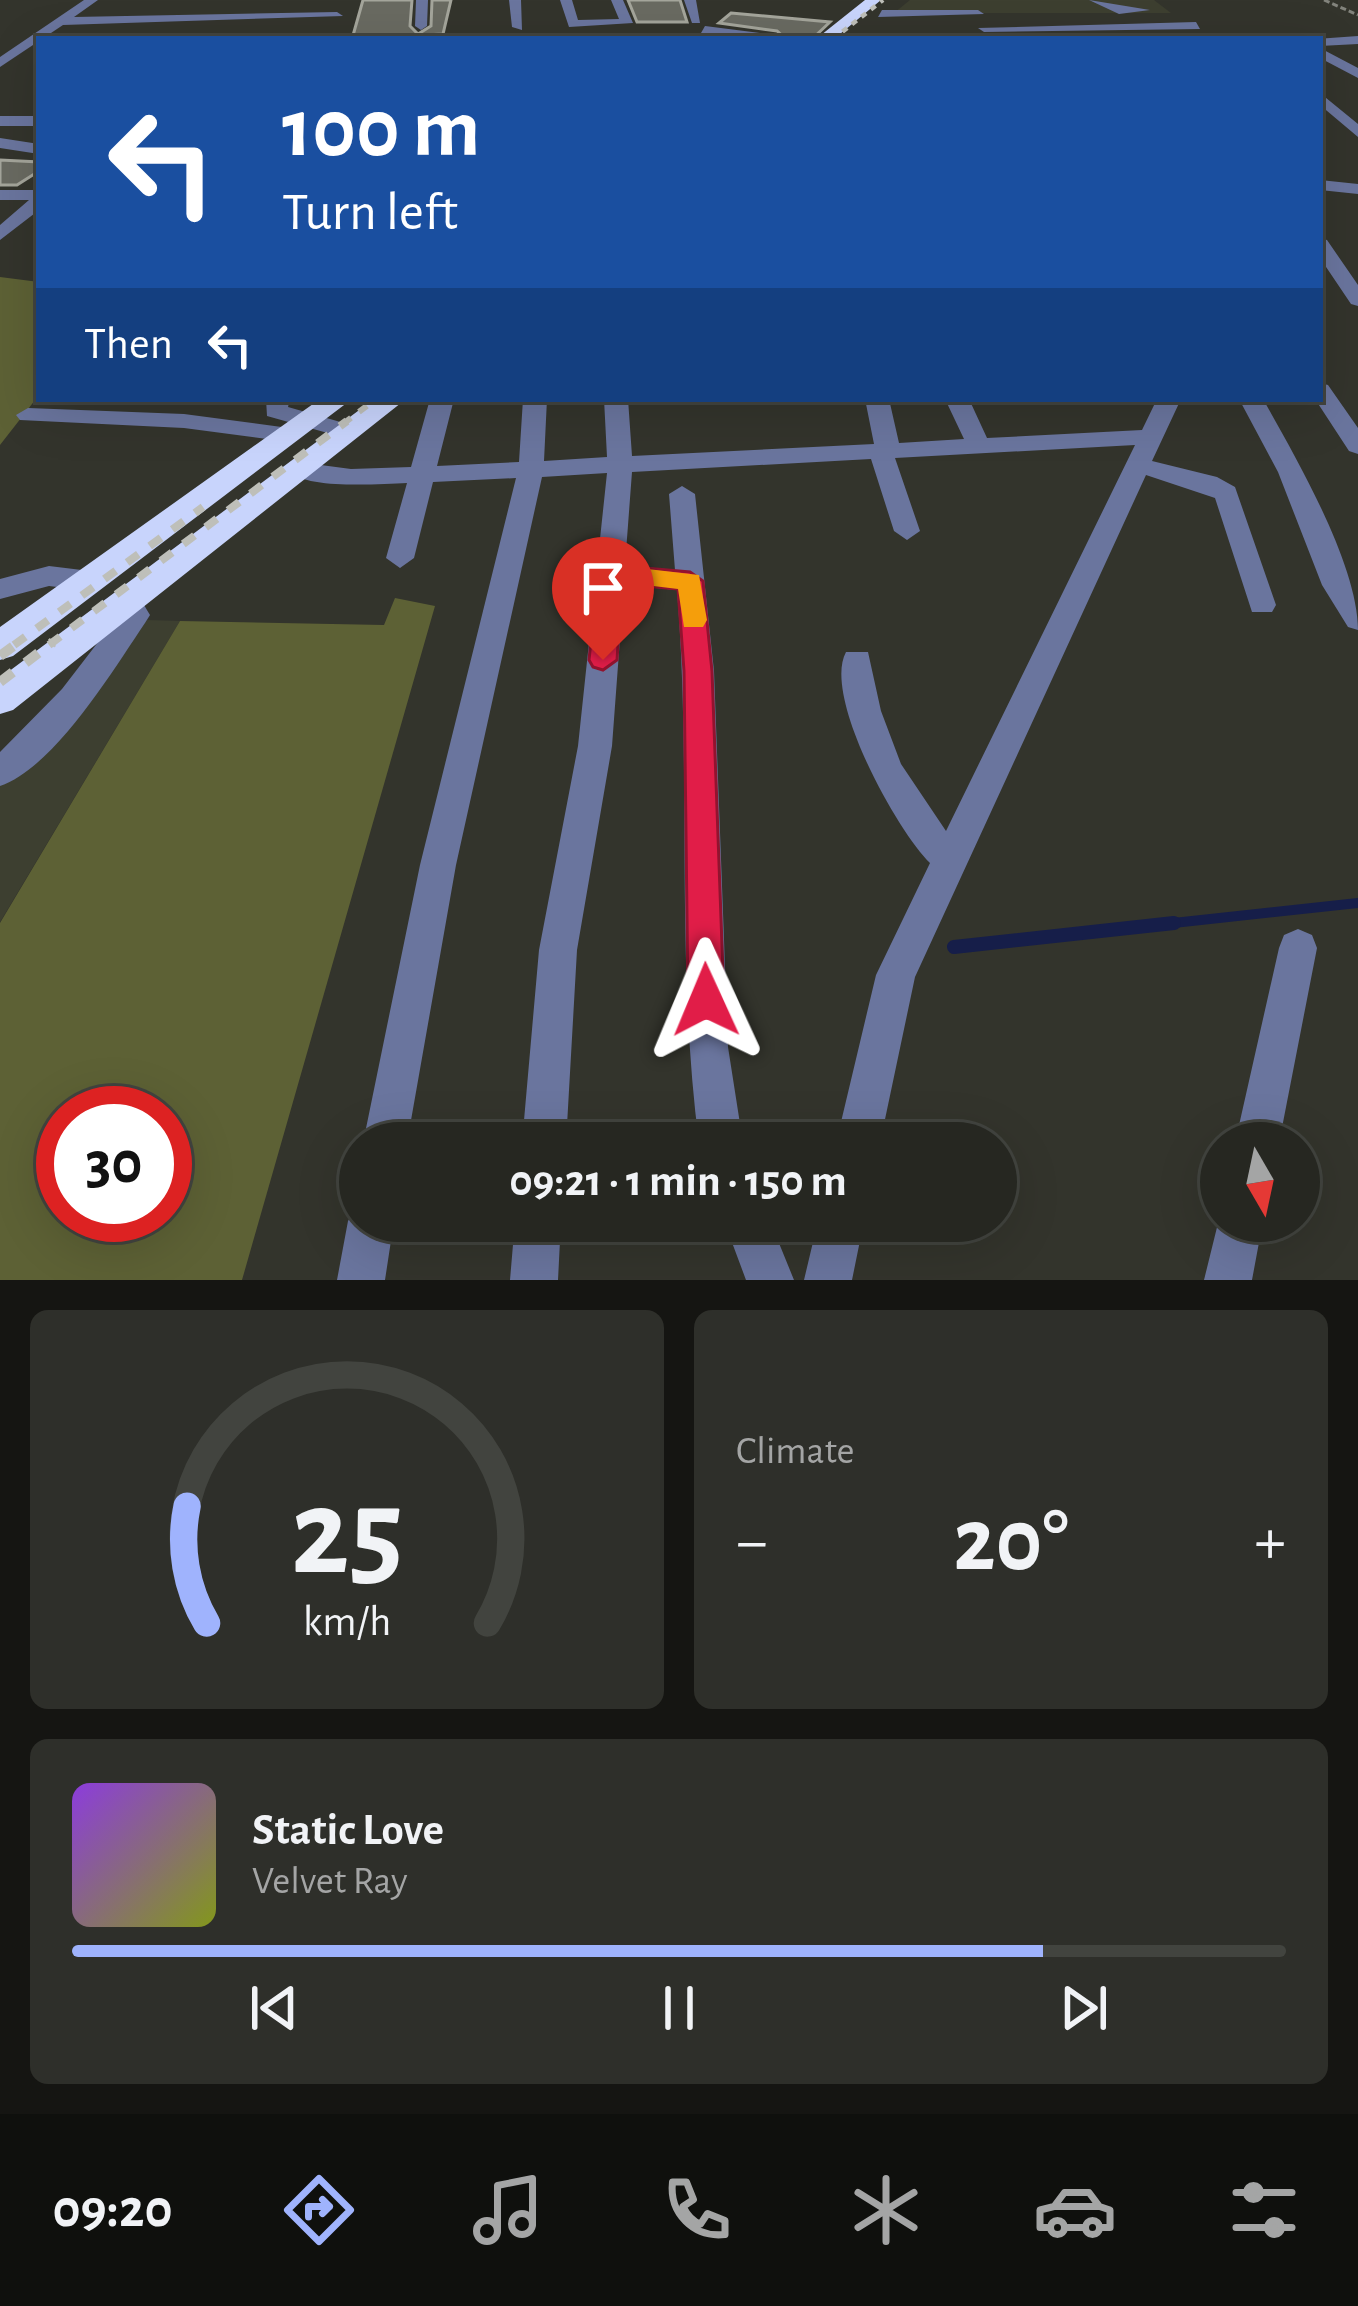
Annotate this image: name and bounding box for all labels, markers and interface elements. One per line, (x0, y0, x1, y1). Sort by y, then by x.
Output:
icon: left (84, 84, 240, 240)
text: 100 m (282, 88, 480, 172)
text: Turn left (282, 186, 458, 240)
icon: left (197, 312, 263, 378)
text: Then (84, 322, 173, 367)
pin (552, 537, 654, 660)
icon: arrive (570, 555, 636, 621)
position arrow (643, 937, 769, 1063)
speed limit sign: 30 (36, 1086, 192, 1242)
north arrow (1200, 1122, 1320, 1242)
map controls (1200, 1122, 1320, 1242)
text: 09:21 · 1 min · 150 m (509, 1159, 847, 1204)
text: Climate (736, 1432, 854, 1471)
text: 25 (291, 1472, 403, 1597)
text: 20° (953, 1497, 1069, 1587)
text: − (736, 1509, 768, 1575)
text: + (1254, 1509, 1286, 1575)
text: km/h (303, 1600, 391, 1643)
text: Static Love (252, 1808, 444, 1853)
text: Velvet Ray (252, 1862, 408, 1901)
icon: previous (241, 1975, 307, 2041)
icon: pause (646, 1975, 712, 2041)
icon: next (1051, 1975, 1117, 2041)
icon: directions (277, 2168, 361, 2252)
icon: music (466, 2168, 550, 2252)
icon: phone (655, 2168, 739, 2252)
icon: climate (844, 2168, 928, 2252)
icon: car (1033, 2168, 1117, 2252)
icon: filters (1222, 2168, 1306, 2252)
text: 09:20 (52, 2183, 173, 2237)

